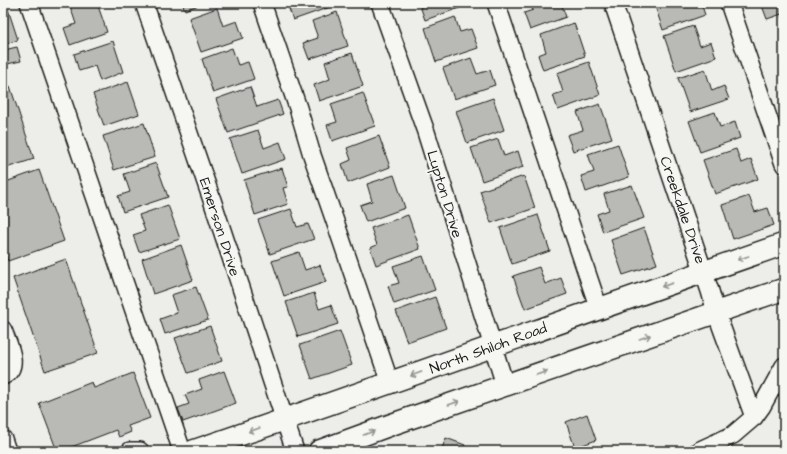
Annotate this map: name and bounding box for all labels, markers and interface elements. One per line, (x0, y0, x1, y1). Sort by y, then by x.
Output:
street label: Lupton Drive (421, 148, 468, 241)
street label: Creekdale Drive (654, 154, 711, 267)
street label: Emerson Drive (194, 175, 245, 279)
one-way arrow (737, 255, 749, 263)
one-way arrow (661, 282, 674, 289)
street label: North Shiloh Road (426, 317, 550, 379)
one-way arrow (639, 332, 651, 340)
one-way arrow (536, 368, 548, 376)
one-way arrow (411, 370, 423, 378)
one-way arrow (447, 399, 460, 406)
one-way arrow (248, 427, 261, 434)
one-way arrow (363, 428, 375, 436)

